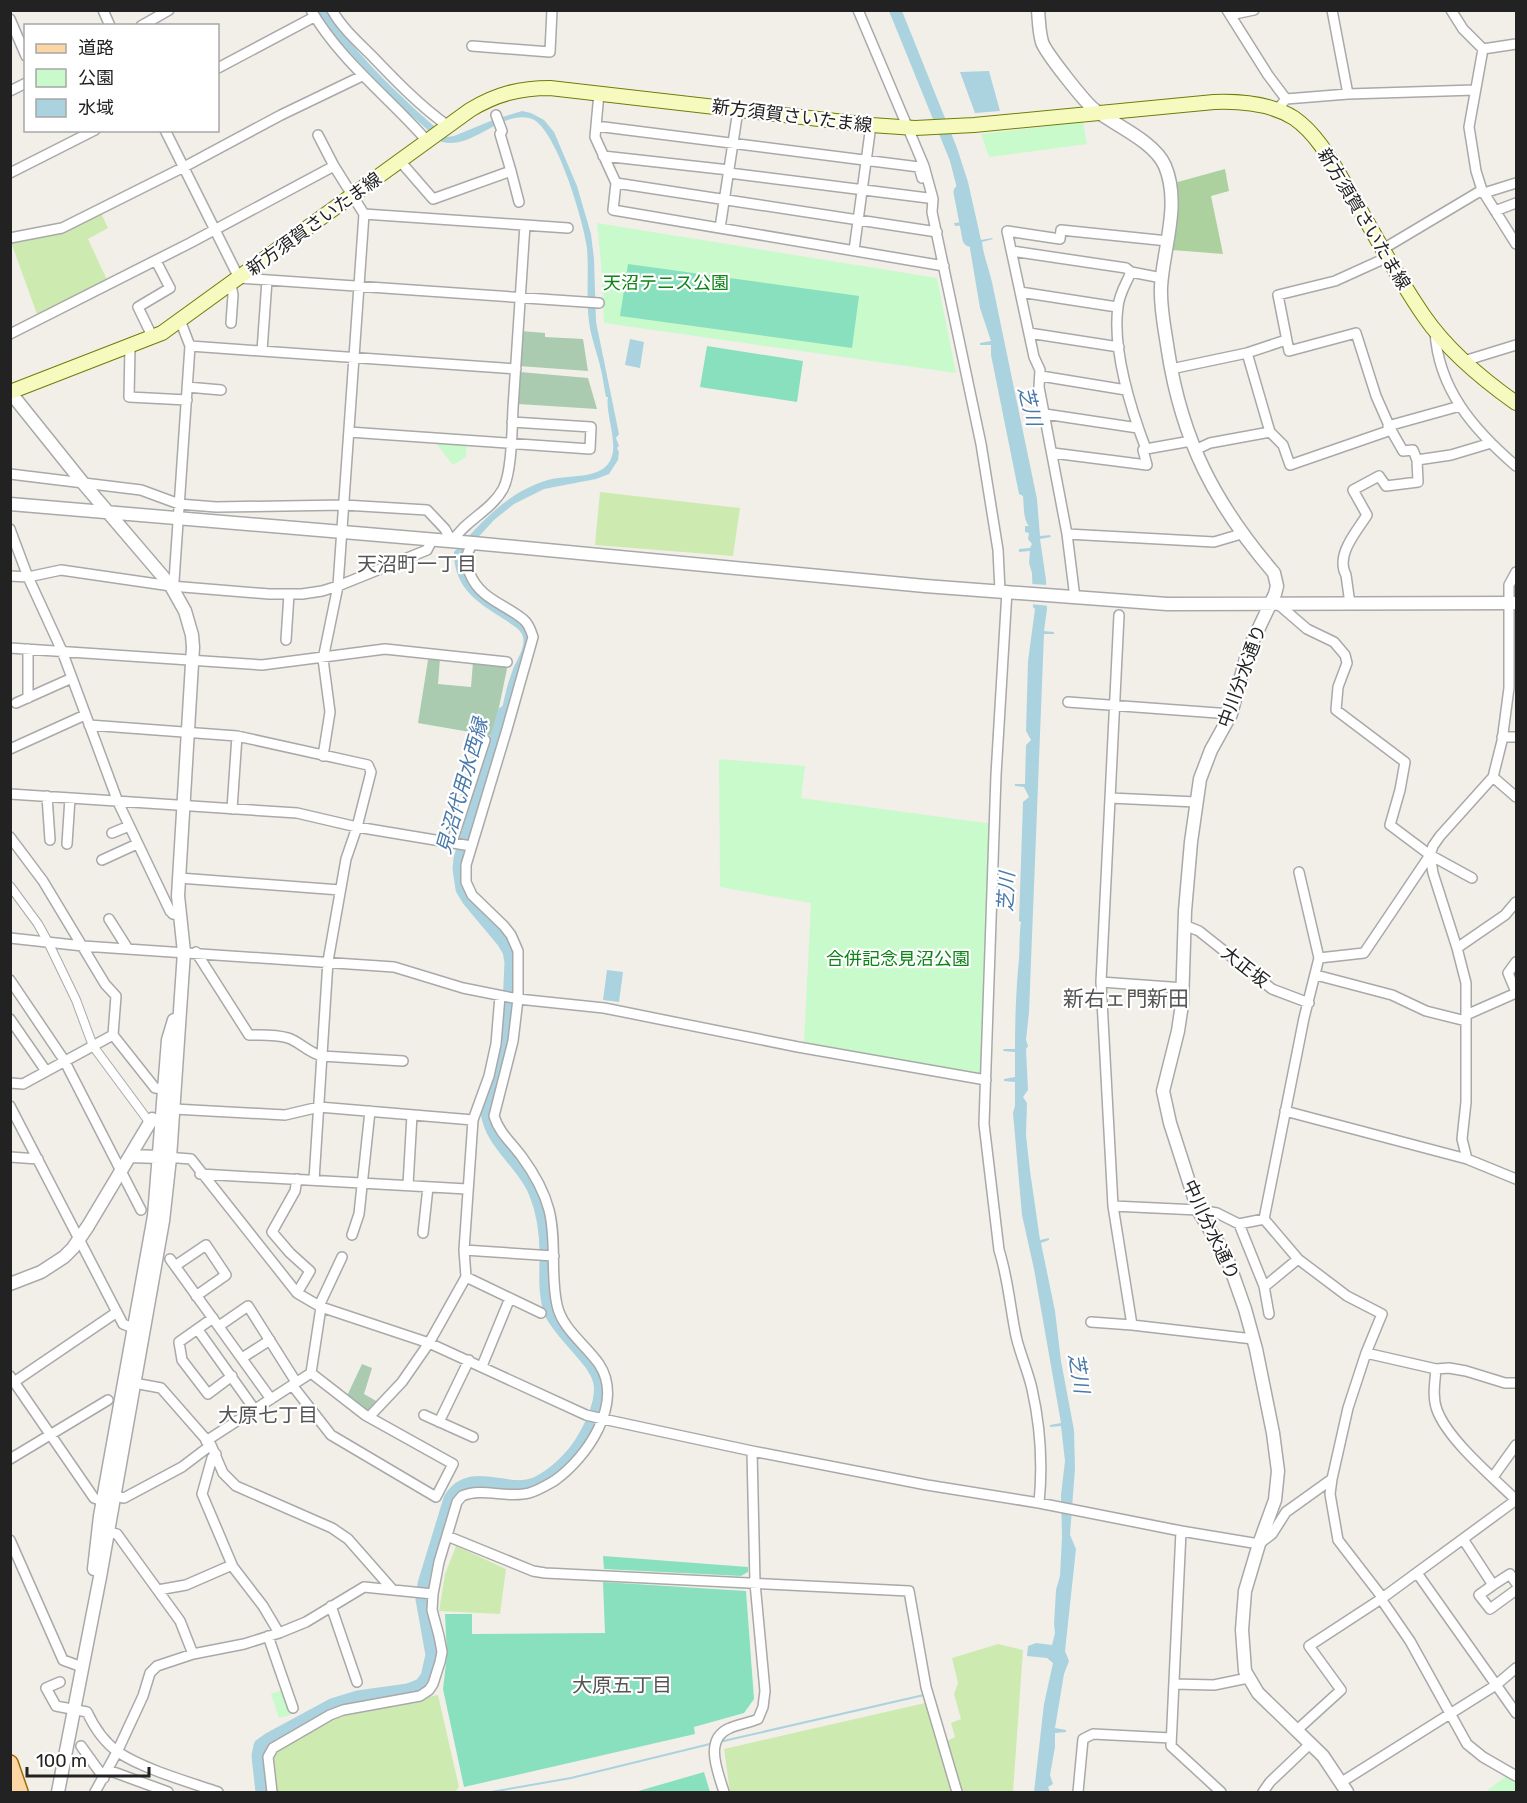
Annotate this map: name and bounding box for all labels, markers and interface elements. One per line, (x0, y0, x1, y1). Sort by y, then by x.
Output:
legend (24, 24, 219, 132)
text: 道路 (78, 37, 114, 59)
text: 公園 (78, 67, 114, 89)
street label: 新方須賀さいたま線 (711, 95, 873, 137)
text: 水域 (78, 97, 114, 119)
street label: 新方須賀さいたま線 (1313, 144, 1415, 294)
street label: 新方須賀さいたま線 (242, 168, 386, 280)
park label: 天沼テニス公園 (603, 272, 729, 294)
water label: 芝川 (1014, 384, 1047, 430)
district label: 天沼町一丁目 (357, 552, 477, 576)
street label: 中川分水通り (1213, 621, 1271, 731)
water label: 見沼代用水西縁 (431, 713, 493, 857)
water label: 芝川 (993, 869, 1019, 913)
street label: 大正坂 (1217, 942, 1273, 992)
park label: 合併記念見沼公園 (826, 948, 970, 970)
district label: 新右ェ門新田 (1063, 986, 1189, 1011)
street label: 中川分水通り (1178, 1176, 1244, 1284)
water label: 芝川 (1064, 1351, 1095, 1397)
district label: 大原七丁目 (218, 1403, 318, 1427)
district label: 大原五丁目 (572, 1673, 672, 1697)
scale bar (27, 1740, 148, 1778)
text: 100 m (36, 1750, 87, 1772)

